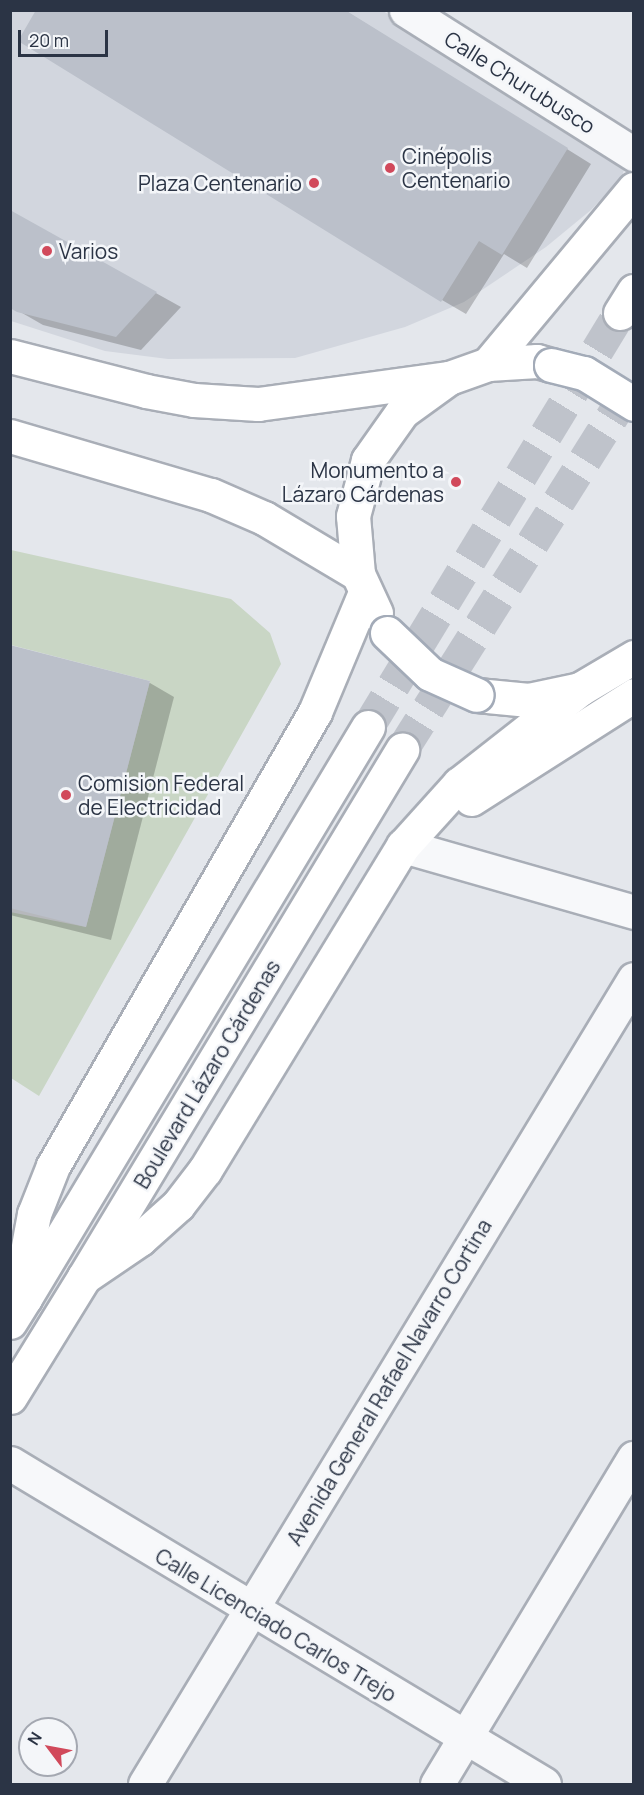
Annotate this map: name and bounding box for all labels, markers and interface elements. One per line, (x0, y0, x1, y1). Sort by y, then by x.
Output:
scale bar (21, 18, 111, 56)
street label: Calle Churubusco (440, 26, 600, 138)
text: 20 m (29, 28, 69, 52)
place label: Cinépolis Centenario (402, 143, 510, 193)
marker: Cinépolis Centenario (383, 161, 397, 175)
place label: Plaza Centenario (138, 170, 302, 196)
marker: Plaza Centenario (307, 176, 321, 190)
place label: Varios (59, 238, 118, 264)
marker: Varios (40, 244, 54, 258)
place label: Monumento a Lázaro Cárdenas (282, 457, 444, 507)
marker: Monumento a Lázaro Cárdenas (449, 475, 463, 489)
place label: Comision Federal de Electricidad (78, 770, 244, 820)
marker: Comision Federal de Electricidad (59, 788, 73, 802)
street label: Boulevard Lázaro Cárdenas (129, 955, 285, 1193)
street label: Avenida General Rafael Navarro Cortina (281, 1214, 497, 1550)
street label: Calle Licenciado Carlos Trejo (151, 1543, 401, 1707)
north arrow (18, 1717, 78, 1777)
text: N (22, 1728, 47, 1749)

